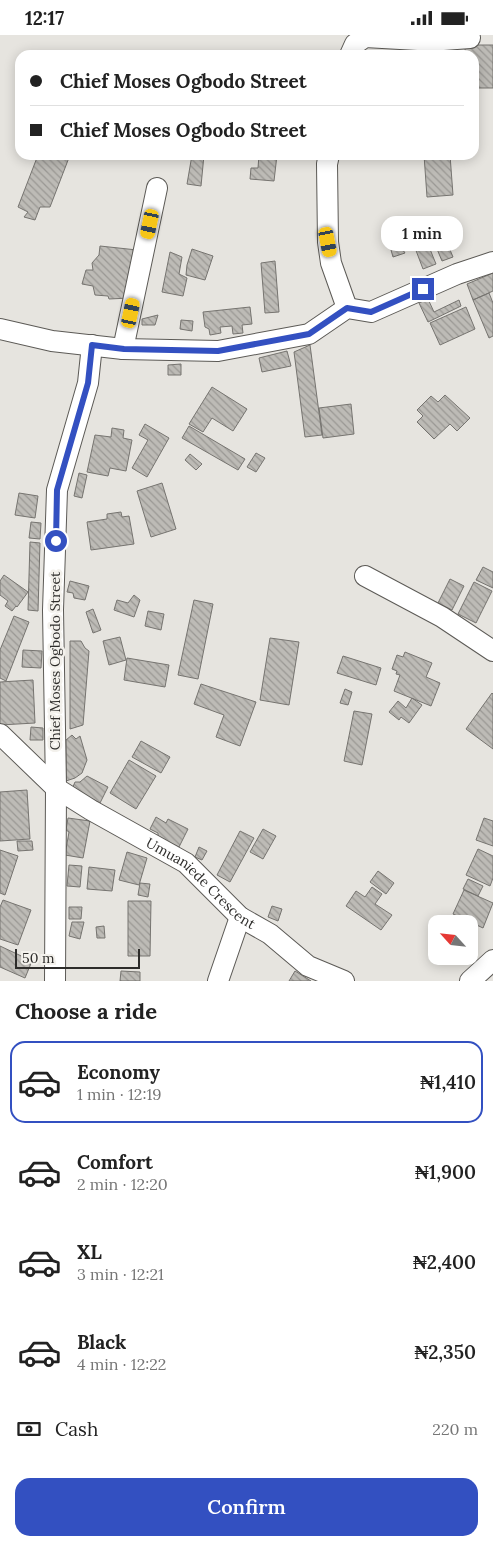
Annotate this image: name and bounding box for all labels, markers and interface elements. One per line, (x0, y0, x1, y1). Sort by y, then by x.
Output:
text: 12:17 (25, 6, 64, 30)
text: Chief Moses Ogbodo Street (60, 69, 307, 93)
text: Chief Moses Ogbodo Street (60, 118, 307, 142)
car (139, 208, 160, 240)
callout: 1 min (382, 217, 464, 251)
text: 1 min (402, 223, 442, 243)
car (317, 226, 338, 258)
route end (412, 278, 434, 300)
car (120, 297, 141, 329)
route start (45, 530, 67, 552)
street label: Chief Moses Ogbodo Street (46, 571, 64, 750)
street label: Umuaniede Crescent (143, 834, 259, 933)
north arrow (428, 915, 478, 965)
map controls (428, 915, 478, 965)
scale bar (15, 946, 140, 969)
text: 50 m (22, 949, 55, 967)
text: Choose a ride (15, 997, 157, 1025)
icon: car (17, 1060, 62, 1105)
text: Economy (77, 1060, 160, 1084)
text: ₦1,410 (420, 1070, 476, 1094)
text: 1 min · 12:19 (77, 1084, 161, 1104)
icon: car (17, 1150, 62, 1195)
text: Comfort (77, 1150, 153, 1174)
text: ₦1,900 (415, 1160, 476, 1184)
text: 2 min · 12:20 (77, 1174, 168, 1194)
icon: car (17, 1240, 62, 1285)
text: XL (77, 1240, 102, 1264)
text: ₦2,400 (413, 1250, 476, 1274)
text: 3 min · 12:21 (77, 1264, 164, 1284)
icon: car (17, 1330, 62, 1375)
text: Black (77, 1330, 126, 1354)
text: ₦2,350 (414, 1340, 476, 1364)
text: 4 min · 12:22 (77, 1354, 166, 1374)
icon: cash (15, 1415, 43, 1443)
text: Cash (55, 1417, 98, 1441)
text: 220 m (432, 1419, 478, 1439)
button: Confirm (15, 1478, 478, 1536)

